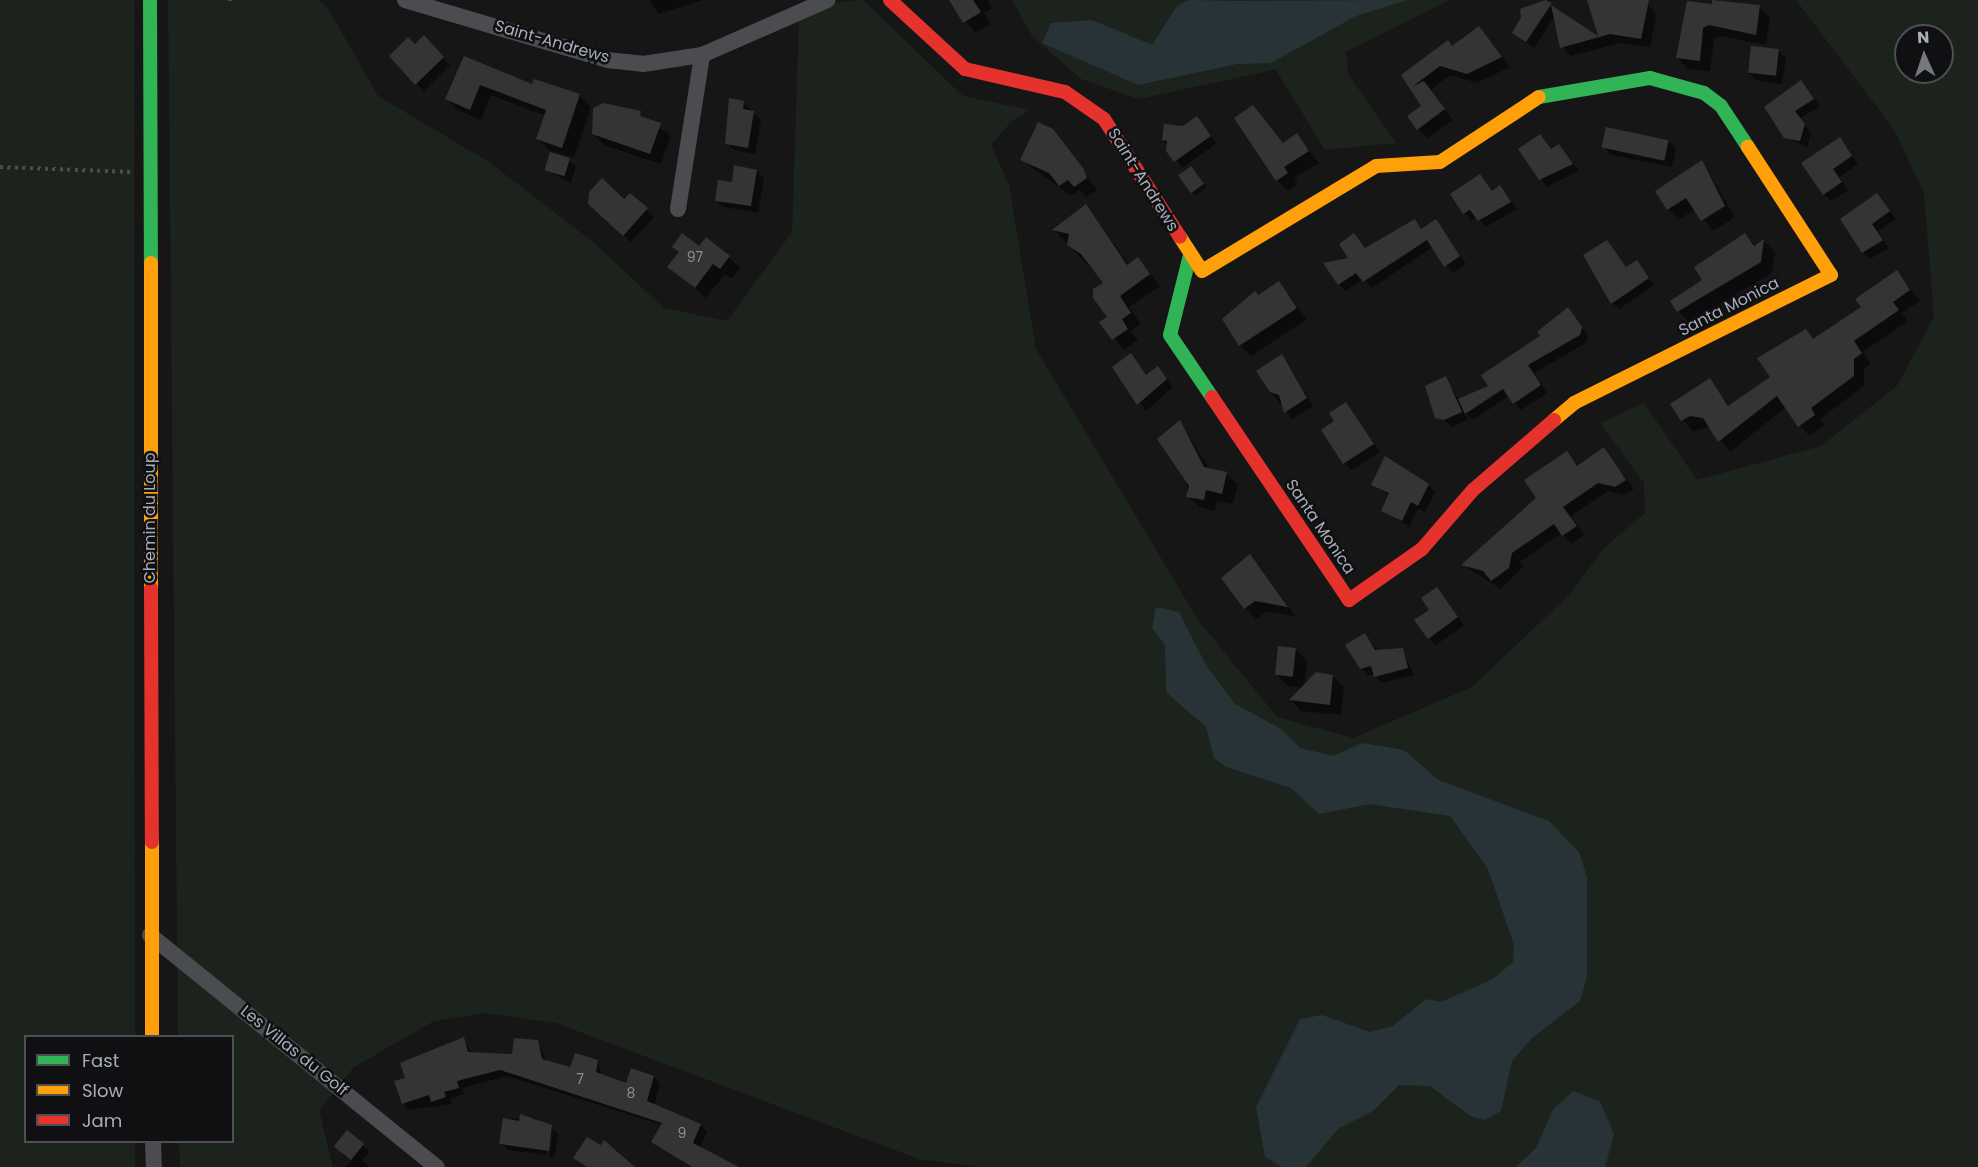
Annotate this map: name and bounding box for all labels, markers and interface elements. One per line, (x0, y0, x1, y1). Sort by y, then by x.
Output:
street label: Saint-Andrews (493, 16, 611, 68)
north arrow (1894, 24, 1954, 84)
text: N (1917, 26, 1930, 49)
street label: Saint-Andrews (1104, 125, 1182, 235)
house number: 97 (687, 249, 703, 265)
street label: Santa Monica (1676, 273, 1782, 341)
street label: Chemin du Loup (140, 453, 160, 583)
street label: Santa Monica (1281, 476, 1359, 578)
street label: Les Villas du Golf (236, 1002, 352, 1100)
legend (24, 1035, 234, 1143)
text: Fast (82, 1048, 119, 1073)
house number: 7 (576, 1071, 584, 1087)
text: Slow (82, 1078, 123, 1103)
house number: 8 (627, 1085, 635, 1101)
text: Jam (82, 1108, 122, 1133)
house number: 9 (678, 1125, 686, 1141)

